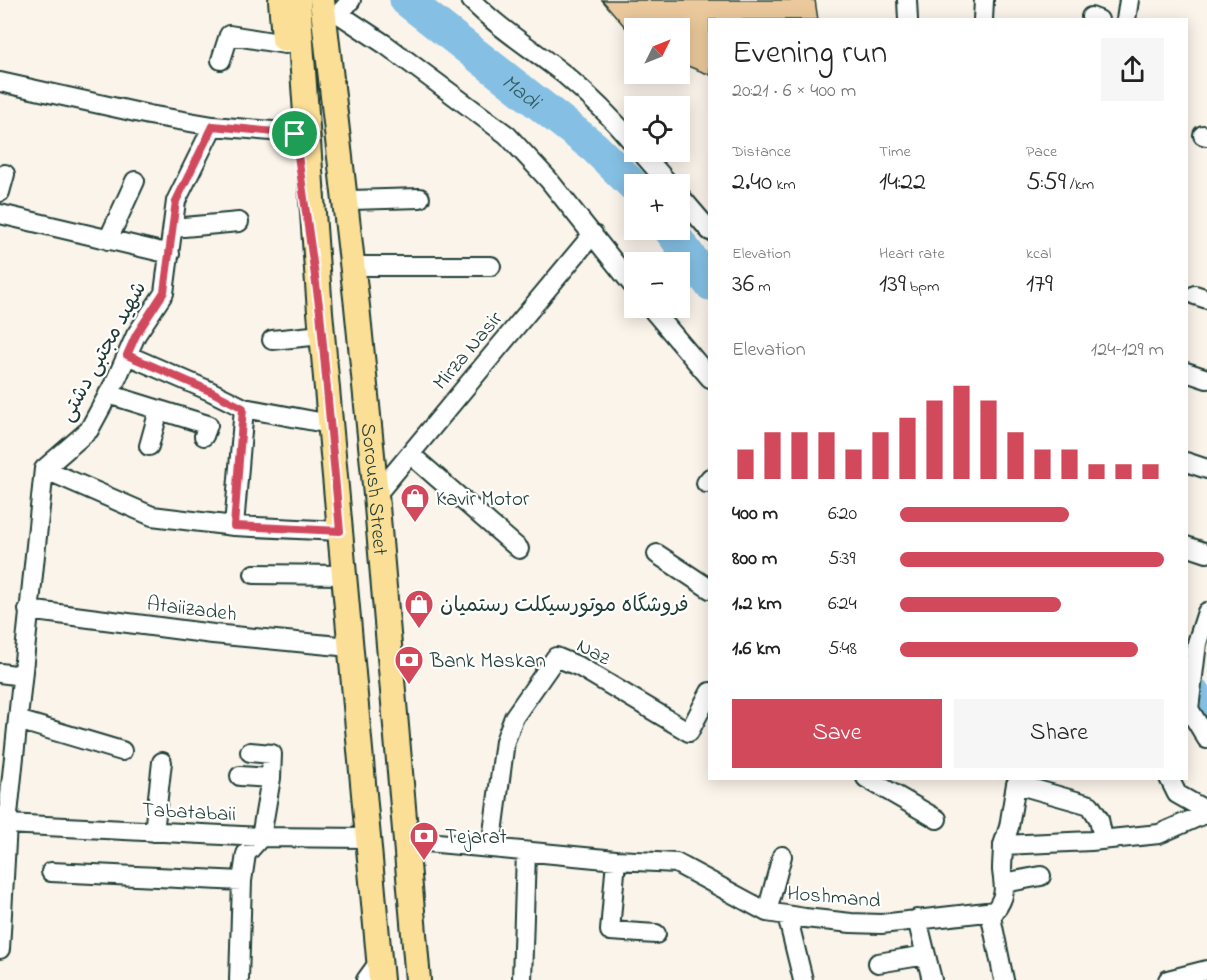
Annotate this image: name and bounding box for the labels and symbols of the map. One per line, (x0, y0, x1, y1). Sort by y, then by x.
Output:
north arrow (624, 18, 690, 84)
water label: Madi (494, 67, 548, 120)
pin (269, 108, 320, 159)
street label: شهید مجتبی دشتی (53, 276, 155, 428)
street label: Mirza Nasir (427, 305, 511, 397)
street label: Soroush Street (352, 422, 394, 557)
shop icon: Kavir Motor (399, 482, 431, 524)
place label: Kavir Motor (436, 485, 530, 515)
shop icon: فروشگاه موتورسیکلت رستمیان (403, 588, 435, 630)
street label: Ataiizadeh (145, 590, 238, 630)
place label: فروشگاه موتورسیکلت رستمیان (440, 591, 689, 621)
street label: Naz (571, 631, 615, 674)
bank icon: Bank Maskan (393, 644, 425, 686)
place label: Bank Maskan (429, 647, 546, 677)
street label: Tabatabaii (141, 796, 237, 830)
bank icon: Tejarat (408, 820, 440, 862)
place label: Tejarat (445, 823, 507, 853)
street label: Hoshmand (786, 879, 882, 917)

